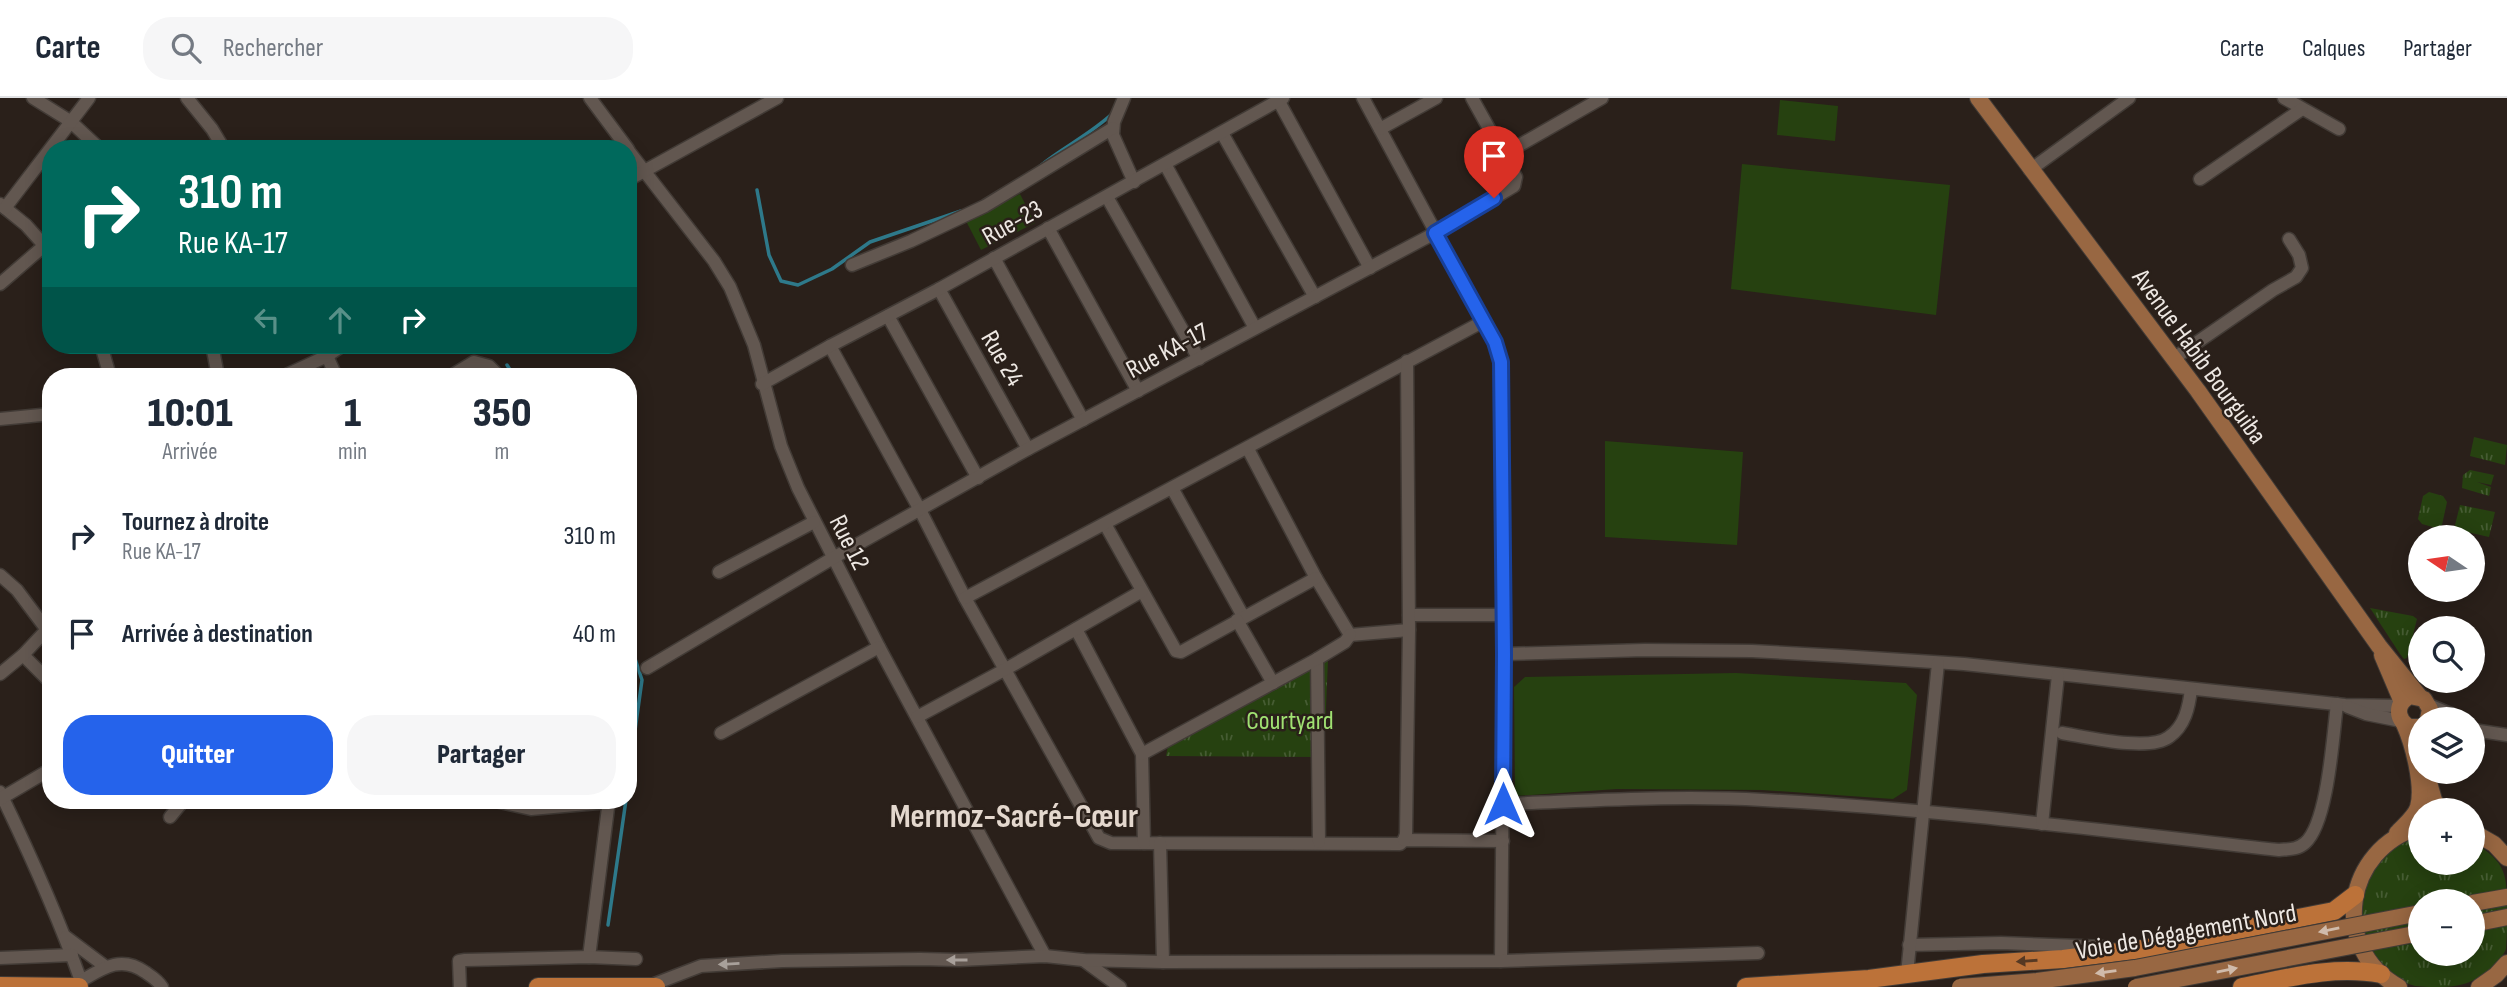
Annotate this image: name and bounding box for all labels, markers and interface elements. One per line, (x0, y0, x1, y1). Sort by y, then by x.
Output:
search box (143, 17, 633, 80)
text: Carte (35, 28, 101, 68)
icon: search (167, 29, 205, 67)
text: Rechercher (223, 33, 323, 64)
text: Carte (2220, 34, 2264, 63)
text: Calques (2302, 34, 2365, 63)
text: Partager (2403, 34, 2472, 63)
pin (1464, 126, 1524, 198)
icon: arrive (1475, 137, 1513, 175)
text: 310 m (178, 164, 283, 223)
icon: right (63, 168, 154, 259)
street label: Rue-23 (977, 194, 1048, 253)
text: Rue KA-17 (178, 224, 287, 263)
street label: Avenue Habib Bourguiba (2124, 263, 2273, 450)
icon: left (248, 301, 286, 339)
icon: ahead (321, 301, 359, 339)
icon: right (394, 301, 432, 339)
street label: Rue KA-17 (1121, 316, 1215, 386)
street label: Rue 24 (974, 325, 1030, 392)
text: 10:01 (147, 388, 233, 439)
text: 1 (344, 388, 361, 439)
text: 350 (472, 388, 532, 439)
text: Arrivée (163, 438, 218, 466)
text: min (338, 438, 367, 466)
text: m (495, 438, 509, 466)
text: Tournez à droite (122, 507, 269, 538)
street label: Rue 12 (822, 510, 876, 575)
icon: right (63, 517, 101, 555)
text: 310 m (564, 521, 616, 552)
north arrow (2408, 525, 2485, 602)
map controls (2408, 525, 2485, 966)
text: Rue KA-17 (122, 538, 201, 566)
icon: arrive (63, 615, 101, 653)
button: search (2408, 616, 2485, 693)
text: Arrivée à destination (122, 619, 313, 650)
text: 40 m (573, 619, 616, 650)
park label: Courtyard (1246, 706, 1334, 737)
button: layers (2408, 707, 2485, 784)
button: Quitter (63, 715, 333, 795)
button: Partager (347, 715, 616, 795)
position arrow (1466, 767, 1540, 841)
district label: Mermoz-Sacré-Cœur (890, 797, 1138, 837)
button: + (2408, 798, 2485, 875)
button: − (2408, 889, 2485, 966)
street label: Voie de Dégagement Nord (2074, 898, 2299, 967)
one-way arrow (2318, 924, 2340, 935)
one-way arrow (945, 954, 967, 965)
one-way arrow (2016, 956, 2038, 967)
one-way arrow (718, 959, 740, 970)
one-way arrow (2216, 964, 2238, 975)
one-way arrow (2094, 967, 2116, 978)

